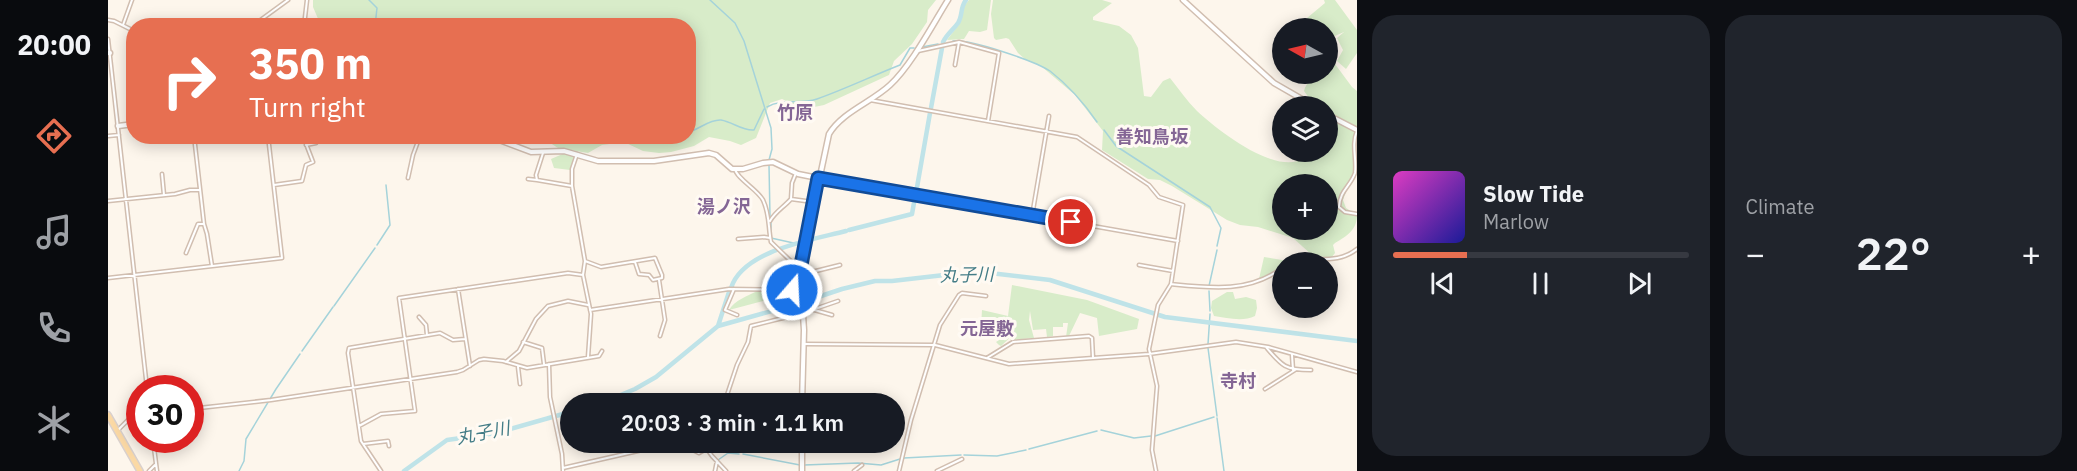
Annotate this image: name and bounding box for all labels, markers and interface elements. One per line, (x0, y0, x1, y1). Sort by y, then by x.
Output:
north arrow (1272, 18, 1338, 84)
map controls (1272, 18, 1338, 318)
text: 20:00 (17, 27, 91, 62)
text: 350 m (249, 36, 372, 91)
icon: right (150, 42, 228, 120)
text: Turn right (249, 89, 366, 124)
button: layers (1272, 96, 1338, 162)
district label: 竹原 (777, 101, 813, 124)
icon: directions (33, 115, 75, 157)
district label: 善知鳥坂 (1116, 125, 1189, 148)
button: + (1272, 174, 1338, 240)
text: Slow Tide (1483, 179, 1584, 208)
text: Climate (1746, 193, 1814, 220)
district label: 湯ノ沢 (697, 195, 751, 218)
pin (1045, 196, 1096, 247)
icon: arrive (1054, 205, 1087, 238)
text: Marlow (1483, 208, 1549, 235)
icon: music (33, 211, 75, 253)
text: 22° (1856, 224, 1931, 282)
text: − (1746, 232, 1765, 275)
text: + (2021, 232, 2041, 275)
button: − (1272, 252, 1338, 318)
position arrow (760, 258, 824, 322)
water label: 丸子川 (940, 262, 996, 286)
icon: previous (1426, 267, 1459, 300)
icon: pause (1524, 267, 1557, 300)
icon: next (1623, 267, 1656, 300)
icon: phone (33, 307, 75, 349)
district label: 元屋敷 (960, 317, 1014, 340)
district label: 寺村 (1220, 369, 1256, 392)
speed limit sign: 30 (126, 375, 204, 453)
icon: climate (33, 402, 75, 444)
text: 20:03 · 3 min · 1.1 km (621, 408, 844, 437)
water label: 丸子川 (454, 416, 514, 449)

